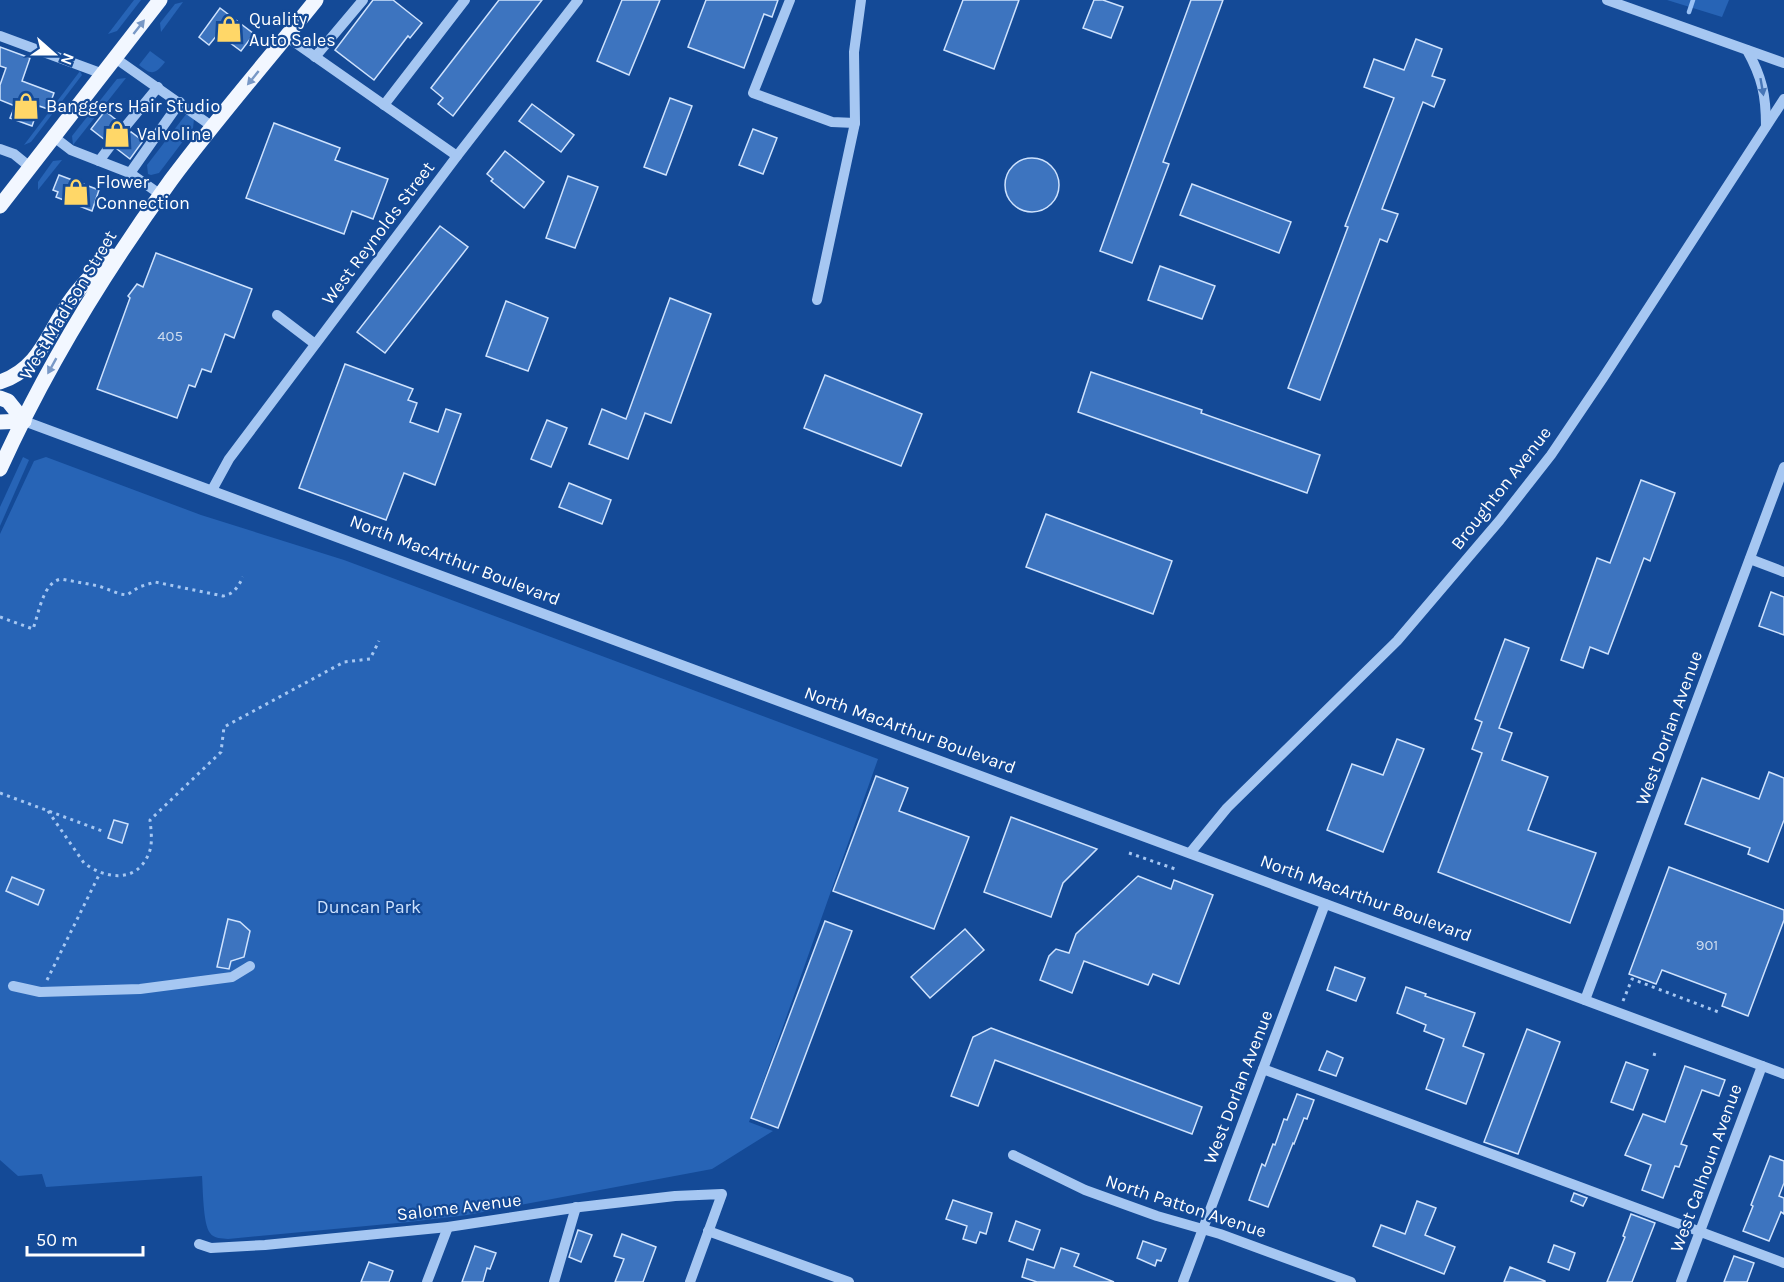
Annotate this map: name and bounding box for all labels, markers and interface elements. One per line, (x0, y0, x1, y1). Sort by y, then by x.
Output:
place label: Quality Auto Sales (249, 8, 336, 51)
shop icon: Quality Auto Sales (214, 14, 244, 44)
one-way arrow (133, 19, 145, 35)
north arrow (24, 24, 84, 84)
text: N (57, 50, 78, 68)
one-way arrow (247, 70, 260, 85)
one-way arrow (1758, 77, 1767, 96)
shop icon: Banggers Hair Studio (11, 91, 41, 121)
place label: Banggers Hair Studio (46, 95, 220, 117)
shop icon: Valvoline (102, 119, 132, 149)
place label: Valvoline (137, 123, 211, 145)
street label: West Reynolds Street (317, 157, 439, 309)
place label: Flower Connection (96, 171, 190, 214)
shop icon: Flower Connection (61, 177, 91, 207)
street label: West Madison Street (15, 226, 121, 384)
house number: 405 (157, 327, 183, 345)
one-way arrow (47, 358, 57, 375)
street label: Broughton Avenue (1446, 422, 1556, 554)
street label: North MacArthur Boulevard (347, 510, 563, 610)
street label: West Dorlan Avenue (1631, 648, 1707, 808)
street label: North MacArthur Boulevard (801, 681, 1019, 779)
street label: North MacArthur Boulevard (1257, 849, 1475, 947)
park label: Duncan Park (317, 896, 421, 918)
house number: 901 (1696, 936, 1718, 954)
street label: West Dorlan Avenue (1199, 1007, 1277, 1167)
street label: West Calhoun Avenue (1665, 1081, 1747, 1255)
street label: North Patton Avenue (1103, 1170, 1269, 1242)
street label: Salome Avenue (395, 1188, 523, 1226)
scale bar (27, 1219, 142, 1257)
text: 50 m (36, 1229, 78, 1251)

